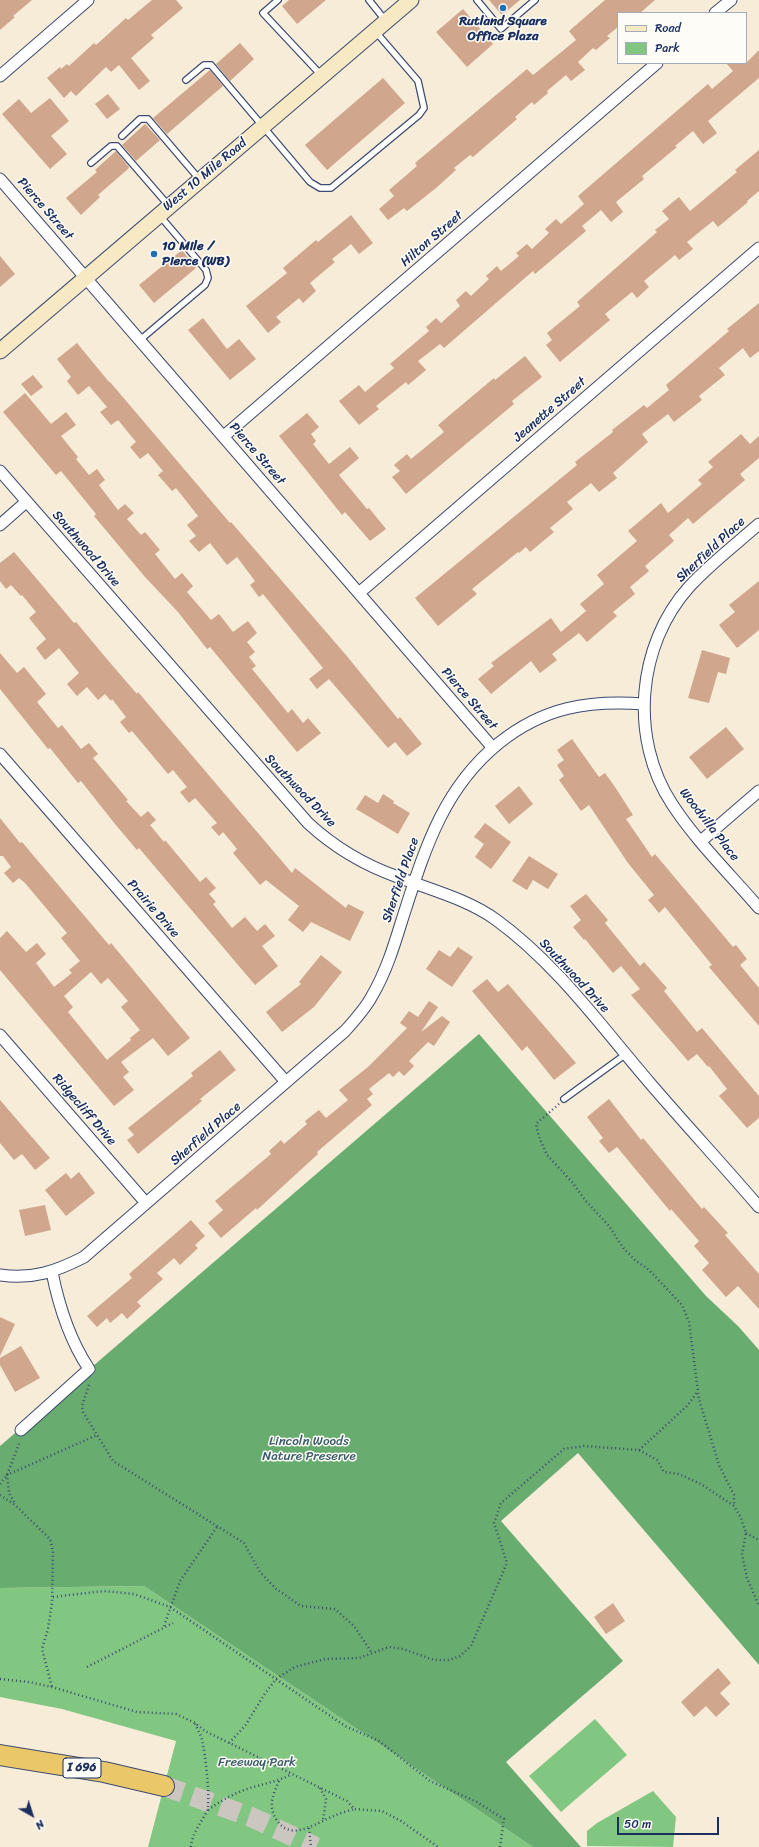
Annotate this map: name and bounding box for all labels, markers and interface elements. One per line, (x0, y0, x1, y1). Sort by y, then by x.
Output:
marker: Rutland Square Office Plaza (498, 3, 508, 13)
legend (617, 12, 747, 64)
place label: Rutland Square Office Plaza (459, 14, 547, 45)
text: Road (655, 17, 681, 39)
text: Park (655, 37, 680, 59)
street label: West 10 Mile Road (160, 135, 250, 215)
street label: Pierce Street (14, 175, 76, 243)
street label: Hilton Street (398, 208, 466, 270)
place label: 10 Mile / Pierce (WB) (162, 239, 229, 270)
marker: 10 Mile / Pierce (WB) (149, 249, 159, 259)
street label: Jeanette Street (510, 374, 590, 446)
street label: Pierce Street (226, 420, 288, 488)
street label: Southwood Drive (49, 508, 123, 590)
street label: Sherfield Place (673, 514, 749, 586)
street label: Pierce Street (438, 665, 500, 733)
street label: Southwood Drive (261, 751, 339, 831)
street label: Woodvilla Place (676, 785, 742, 865)
street label: Sherfield Place (379, 836, 423, 924)
street label: Prairie Drive (124, 877, 182, 941)
street label: Southwood Drive (536, 936, 612, 1016)
street label: Ridgecliff Drive (49, 1071, 119, 1149)
street label: Sherfield Place (167, 1099, 245, 1169)
park label: Lincoln Woods Nature Preserve (262, 1434, 356, 1465)
park label: Freeway Park (218, 1755, 296, 1771)
road number: I 696 (63, 1758, 101, 1778)
north arrow (12, 1795, 52, 1835)
scale bar (619, 1809, 721, 1835)
text: 50 m (624, 1813, 651, 1835)
text: N (31, 1815, 49, 1834)

